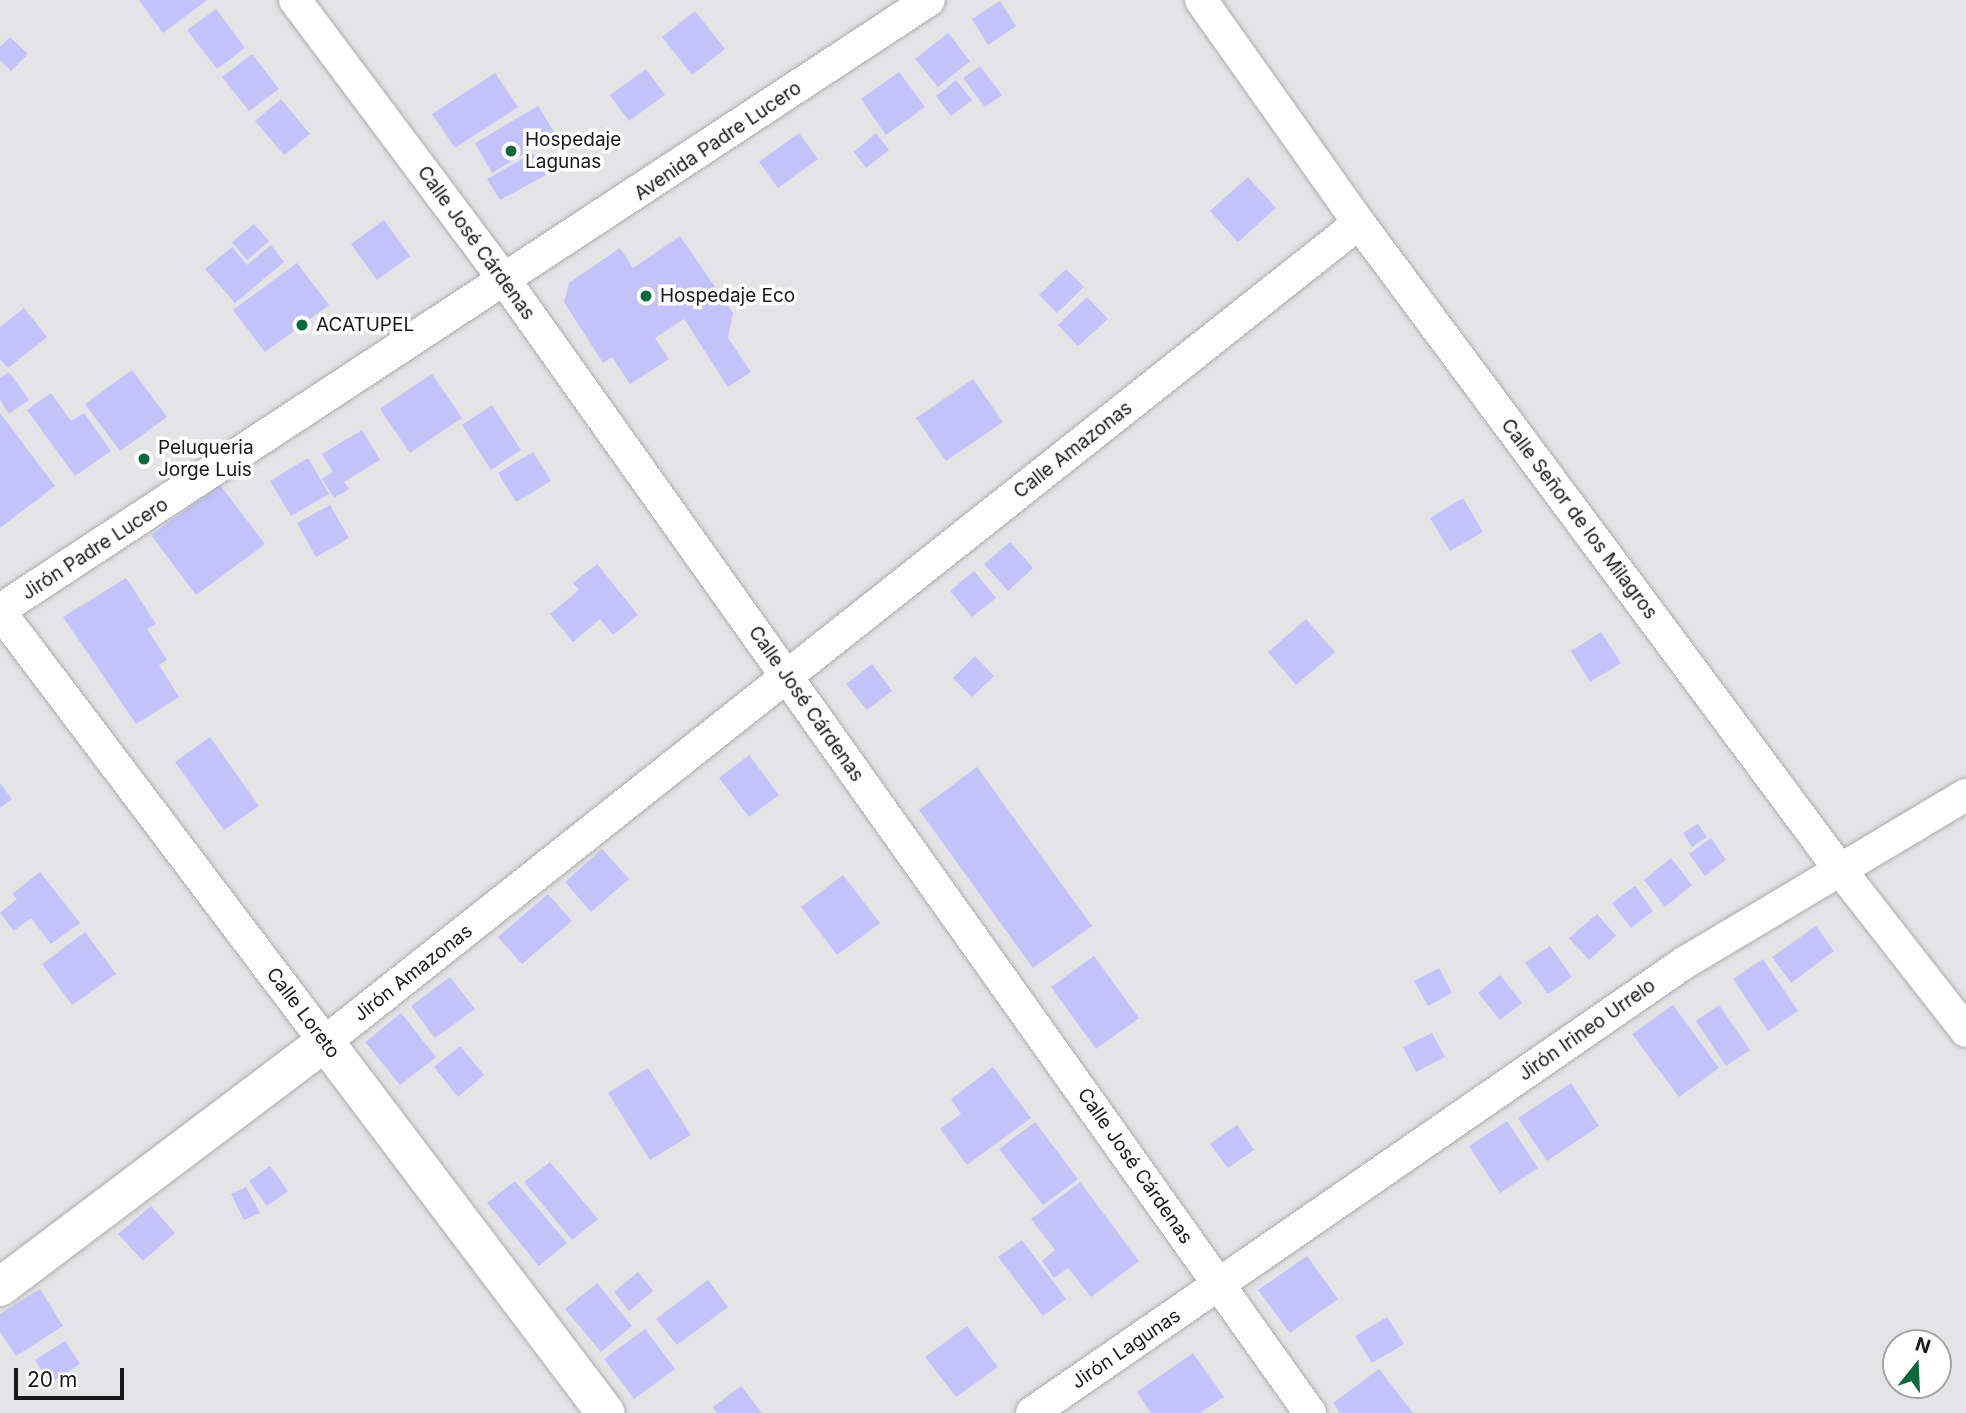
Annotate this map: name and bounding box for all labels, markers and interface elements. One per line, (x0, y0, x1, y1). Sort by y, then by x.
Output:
street label: Avenida Padre Lucero (630, 77, 806, 205)
place label: Hospedaje Lagunas (525, 129, 621, 173)
marker: Hospedaje Lagunas (503, 143, 519, 159)
street label: Calle José Cárdenas (412, 162, 540, 324)
place label: Hospedaje Eco (660, 285, 795, 307)
marker: Hospedaje Eco (638, 288, 654, 304)
place label: ACATUPEL (316, 314, 414, 336)
marker: ACATUPEL (294, 317, 310, 333)
street label: Calle Amazonas (1009, 397, 1137, 503)
street label: Calle Señor de los Milagros (1496, 414, 1662, 624)
place label: Peluqueria Jorge Luis (158, 437, 254, 481)
marker: Peluqueria Jorge Luis (136, 451, 152, 467)
street label: Jirón Padre Lucero (17, 493, 173, 605)
street label: Calle José Cárdenas (744, 622, 868, 786)
street label: Jirón Amazonas (349, 920, 477, 1026)
street label: Calle Loreto (262, 963, 344, 1063)
street label: Jirón Irineo Urrelo (1514, 974, 1660, 1086)
street label: Calle José Cárdenas (1073, 1084, 1197, 1248)
street label: Jirón Lagunas (1067, 1304, 1185, 1394)
north arrow (1882, 1329, 1952, 1399)
text: N (1913, 1332, 1933, 1359)
scale bar (18, 1354, 128, 1398)
text: 20 m (27, 1367, 77, 1392)

